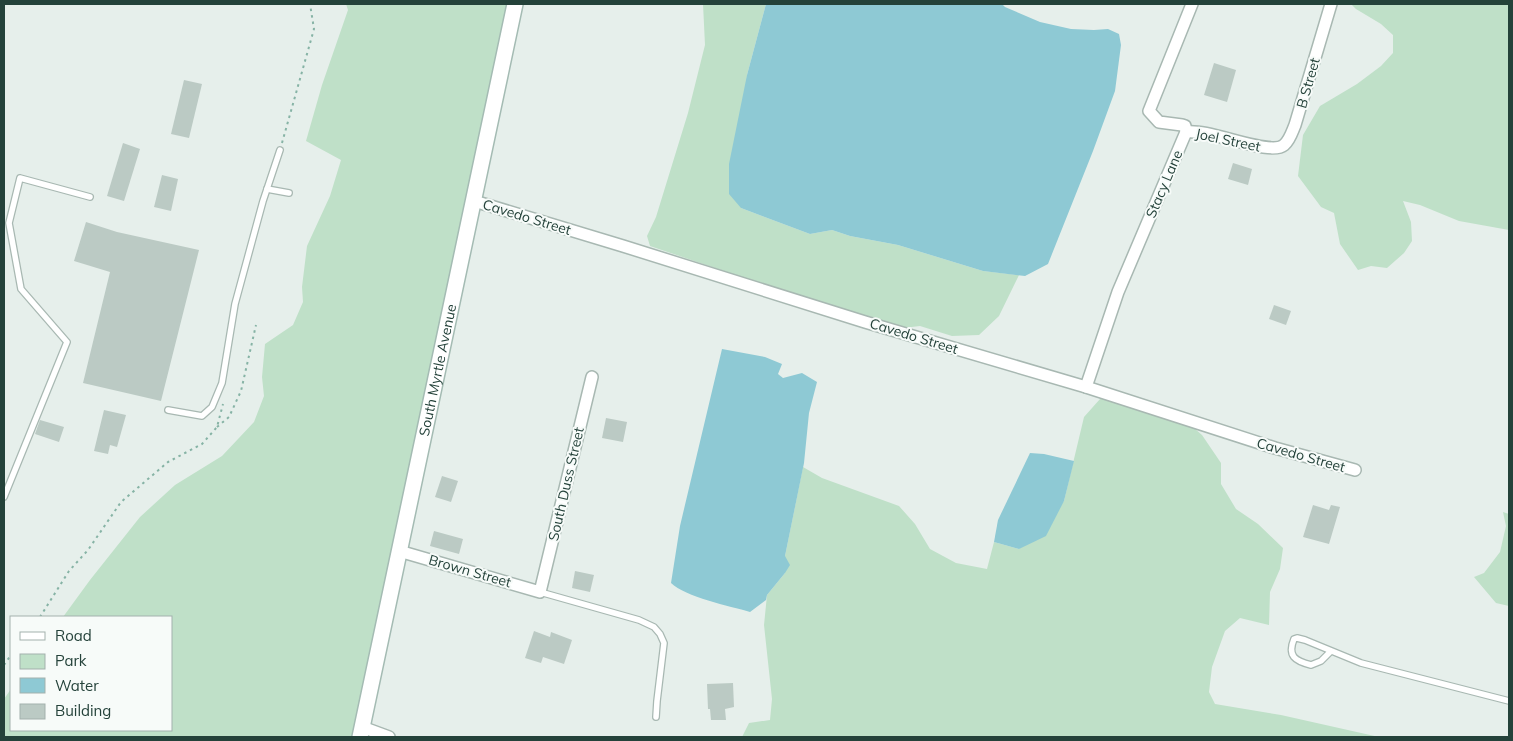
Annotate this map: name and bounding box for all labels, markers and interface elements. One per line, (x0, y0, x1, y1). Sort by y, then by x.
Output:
street label: B Street (1292, 55, 1324, 110)
street label: Joel Street (1194, 124, 1262, 156)
street label: Stacy Lane (1142, 147, 1186, 221)
street label: Cavedo Street (481, 195, 573, 239)
street label: South Myrtle Avenue (415, 302, 460, 438)
street label: Cavedo Street (868, 314, 960, 358)
street label: South Duss Street (544, 425, 588, 543)
street label: Cavedo Street (1255, 434, 1347, 476)
street label: Brown Street (427, 551, 513, 591)
legend (10, 616, 172, 731)
text: Road (55, 626, 92, 645)
text: Park (55, 651, 87, 670)
text: Water (55, 676, 99, 695)
text: Building (55, 701, 111, 720)

